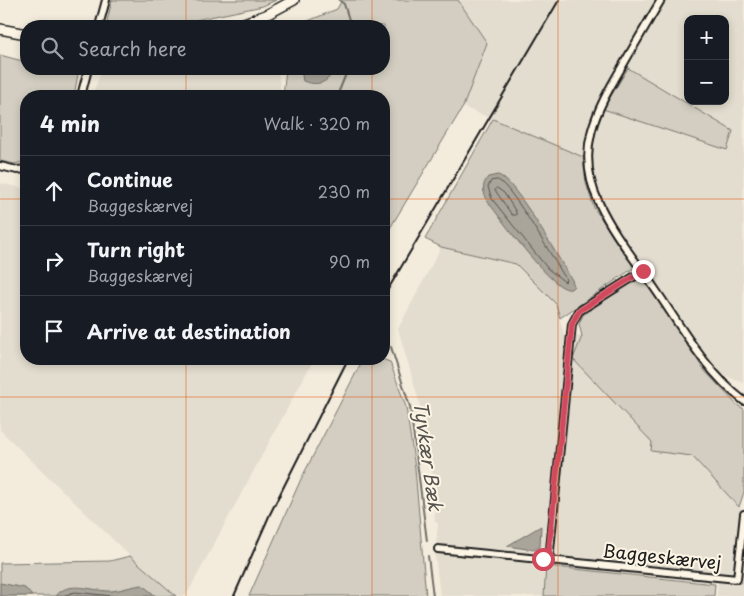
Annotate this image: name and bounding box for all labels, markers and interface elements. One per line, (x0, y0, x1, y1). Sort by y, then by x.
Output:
map controls (684, 15, 729, 105)
button: + (684, 15, 729, 60)
search box (20, 20, 390, 75)
icon: search (38, 34, 66, 62)
text: Search here (78, 34, 187, 62)
button: − (684, 60, 729, 105)
text: 4 min (40, 107, 100, 139)
text: Walk · 320 m (264, 111, 370, 135)
text: Continue (87, 165, 173, 193)
icon: ahead (40, 177, 68, 205)
text: 230 m (318, 179, 370, 203)
text: Baggeskærvej (87, 193, 193, 217)
text: Turn right (87, 235, 185, 263)
icon: right (40, 247, 68, 275)
text: 90 m (329, 249, 370, 273)
route end (632, 260, 655, 283)
text: Baggeskærvej (87, 263, 193, 287)
icon: arrive (40, 317, 68, 345)
text: Arrive at destination (87, 317, 291, 345)
water label: Tyvkær Bæk (407, 399, 451, 514)
street label: Baggeskærvej (601, 536, 723, 576)
route start (532, 548, 555, 571)

